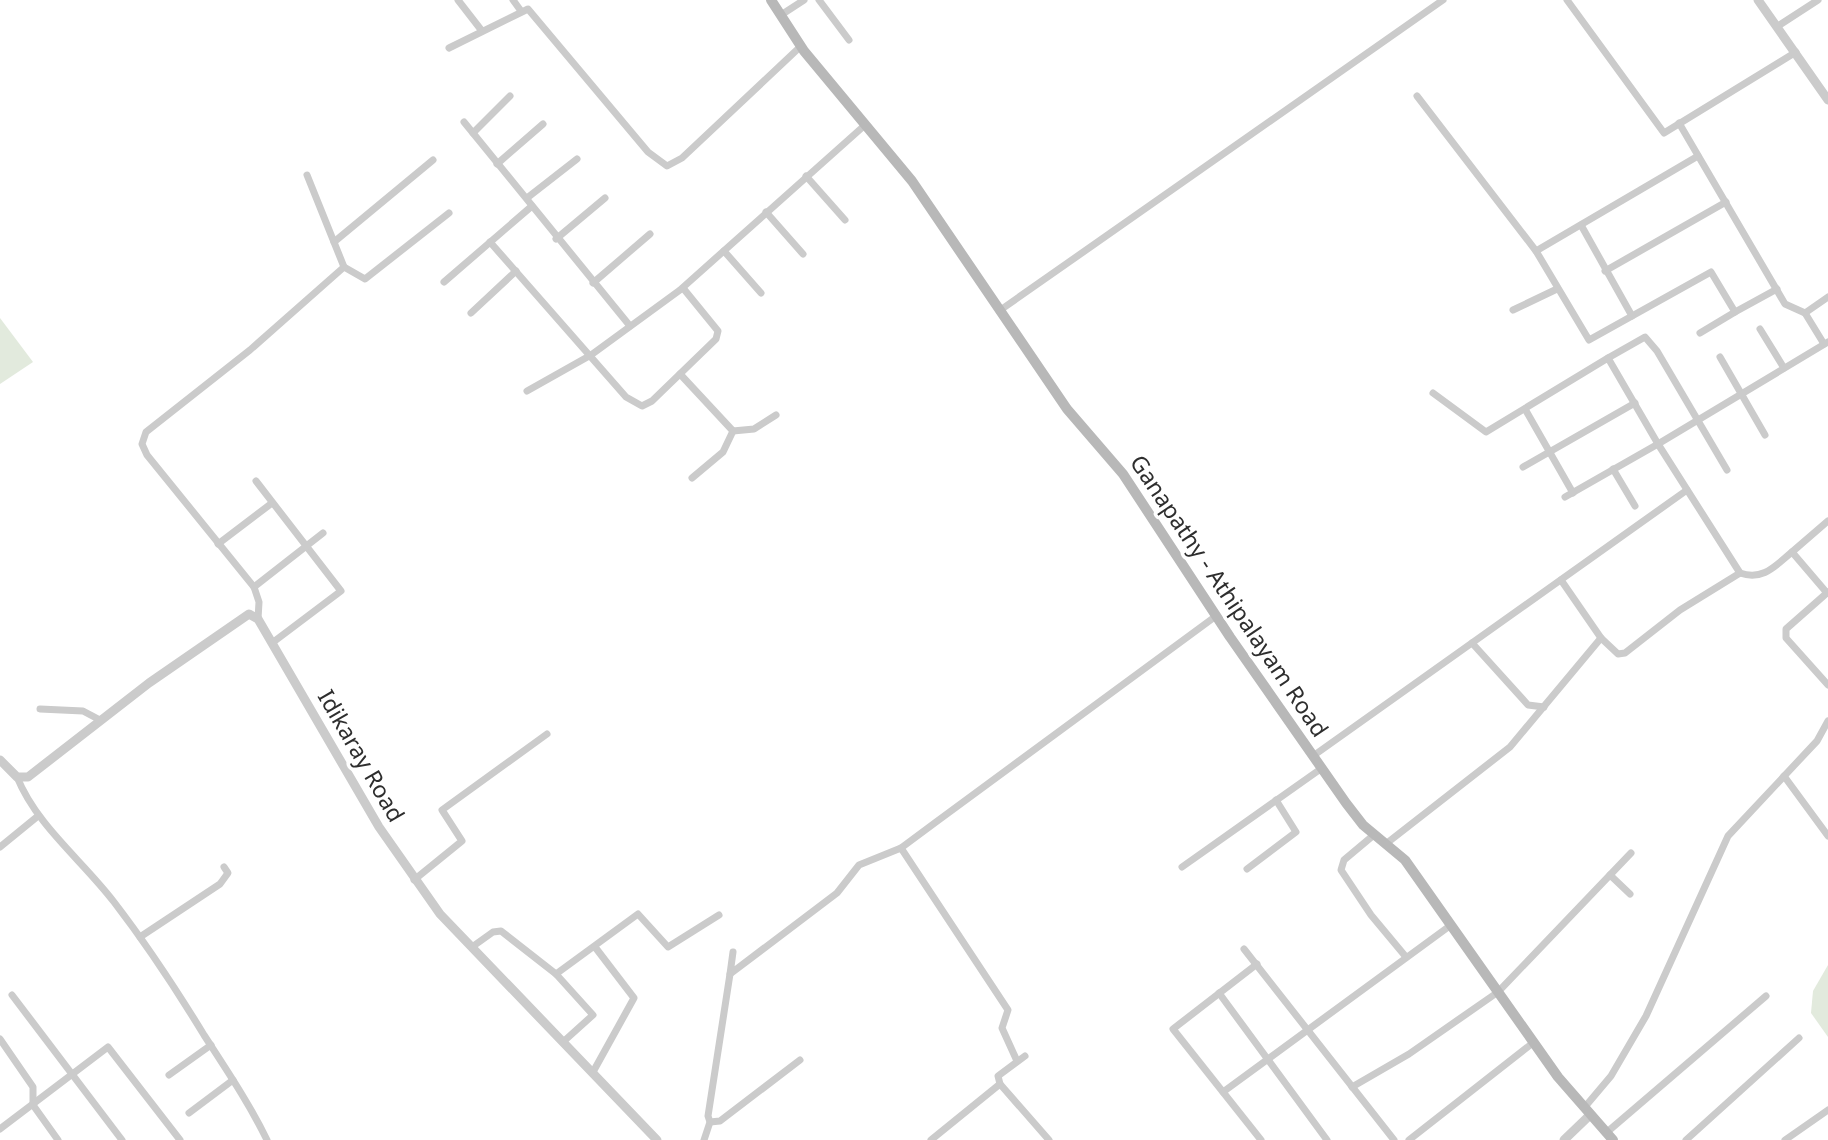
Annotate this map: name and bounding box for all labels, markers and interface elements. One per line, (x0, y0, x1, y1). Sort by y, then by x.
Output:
street label: Ganapathy - Athipalayam Road (1123, 448, 1336, 743)
street label: Idikaray Road (311, 683, 413, 828)

